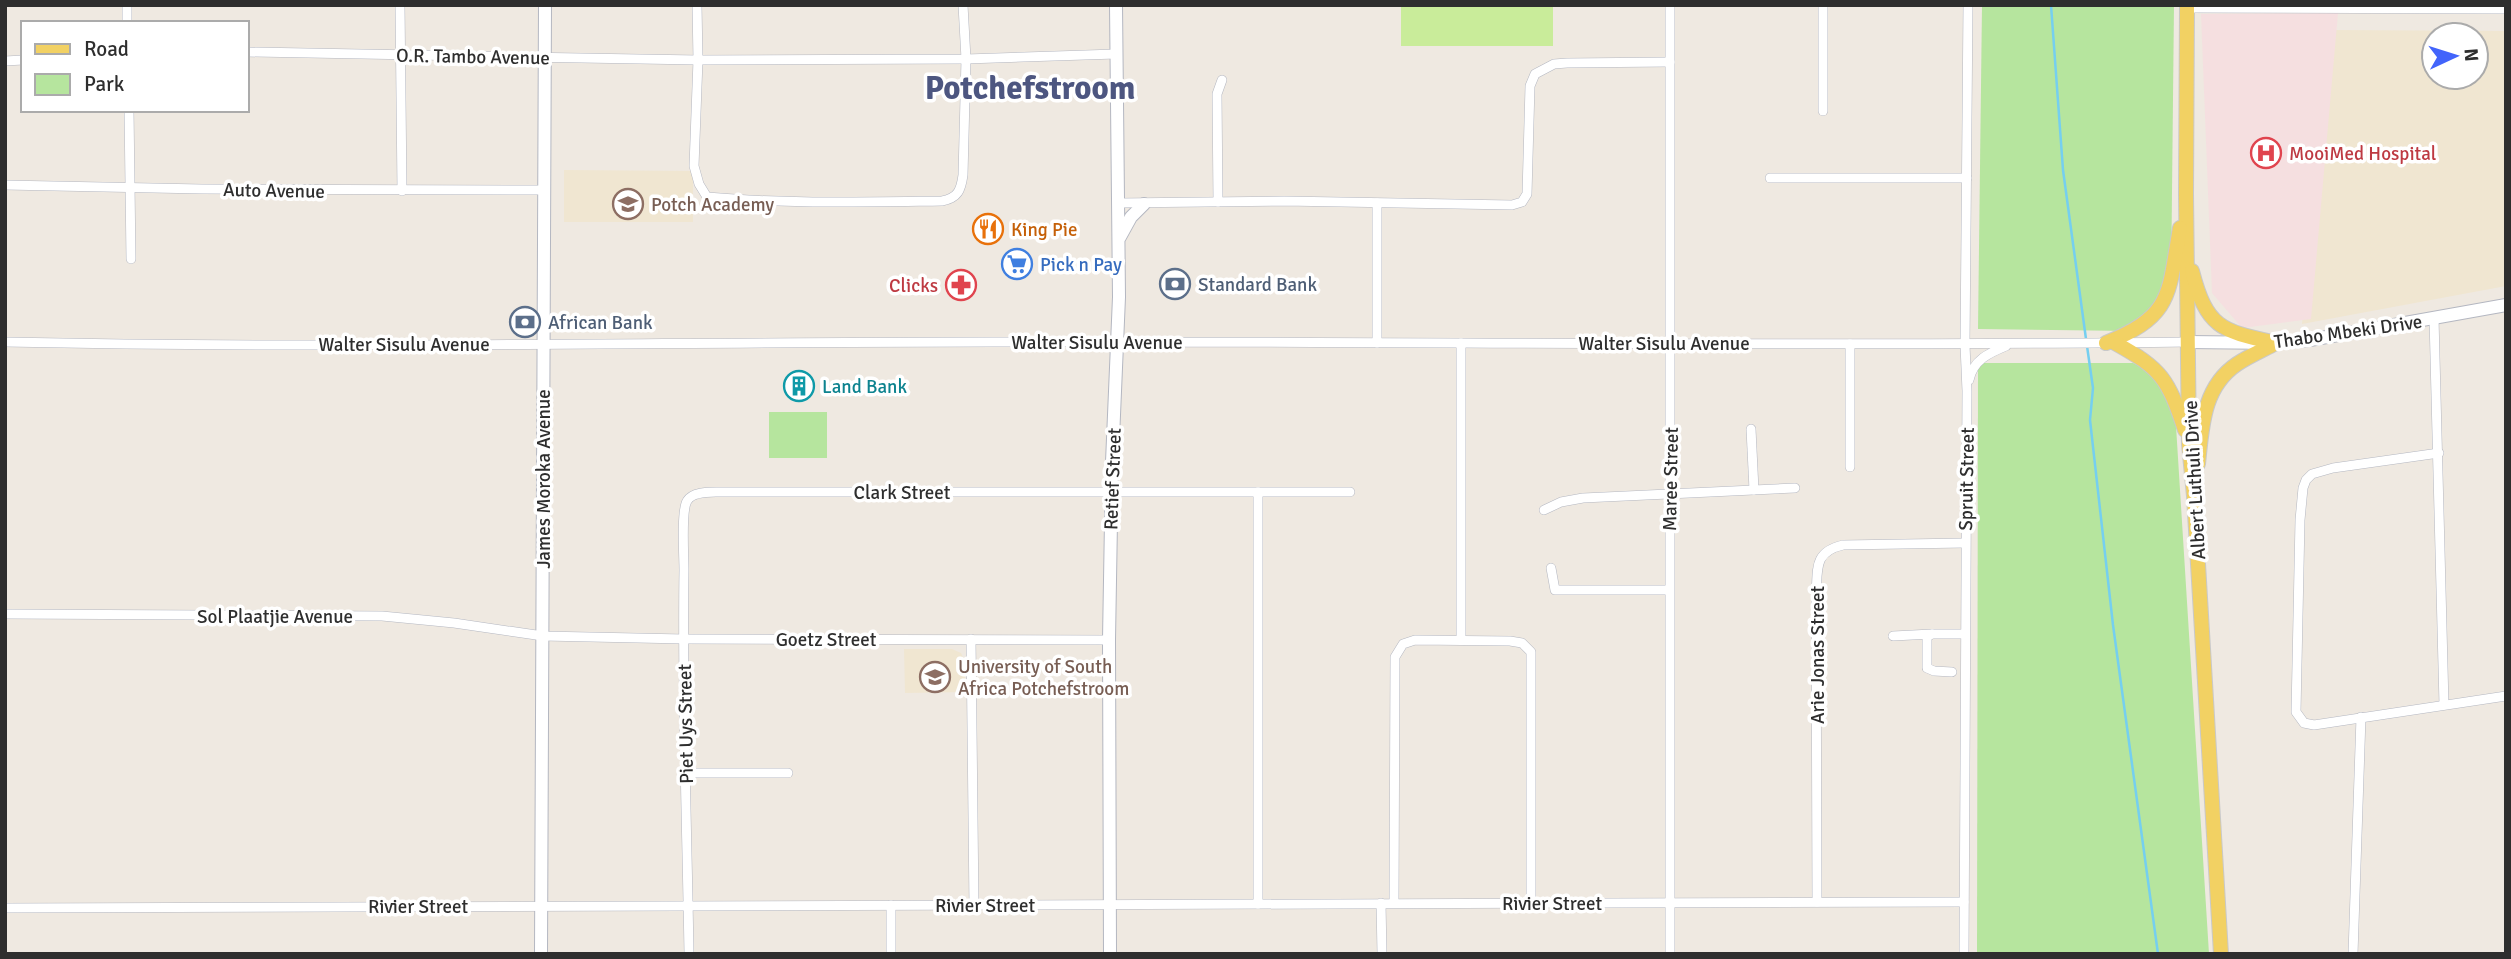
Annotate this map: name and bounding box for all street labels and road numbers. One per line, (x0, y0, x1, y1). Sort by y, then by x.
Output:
street label: O.R. Tambo Avenue (396, 44, 550, 70)
street label: Auto Avenue (223, 178, 325, 204)
street label: Thabo Mbeki Drive (2272, 310, 2424, 354)
street label: Walter Sisulu Avenue (1011, 331, 1183, 355)
street label: Walter Sisulu Avenue (1578, 332, 1750, 356)
street label: Walter Sisulu Avenue (318, 333, 490, 357)
street label: James Moroka Avenue (532, 389, 556, 569)
street label: Albert Luthuli Drive (2179, 400, 2211, 560)
street label: Maree Street (1658, 426, 1684, 531)
street label: Retief Street (1099, 427, 1127, 531)
street label: Spruit Street (1954, 427, 1980, 531)
street label: Clark Street (854, 481, 951, 505)
street label: Arie Jonas Street (1806, 586, 1830, 724)
street label: Sol Plaatjie Avenue (197, 605, 353, 629)
street label: Goetz Street (776, 628, 877, 652)
street label: Piet Uys Street (673, 664, 699, 784)
street label: Rivier Street (1502, 892, 1602, 916)
street label: Rivier Street (935, 894, 1035, 918)
street label: Rivier Street (368, 895, 468, 919)

